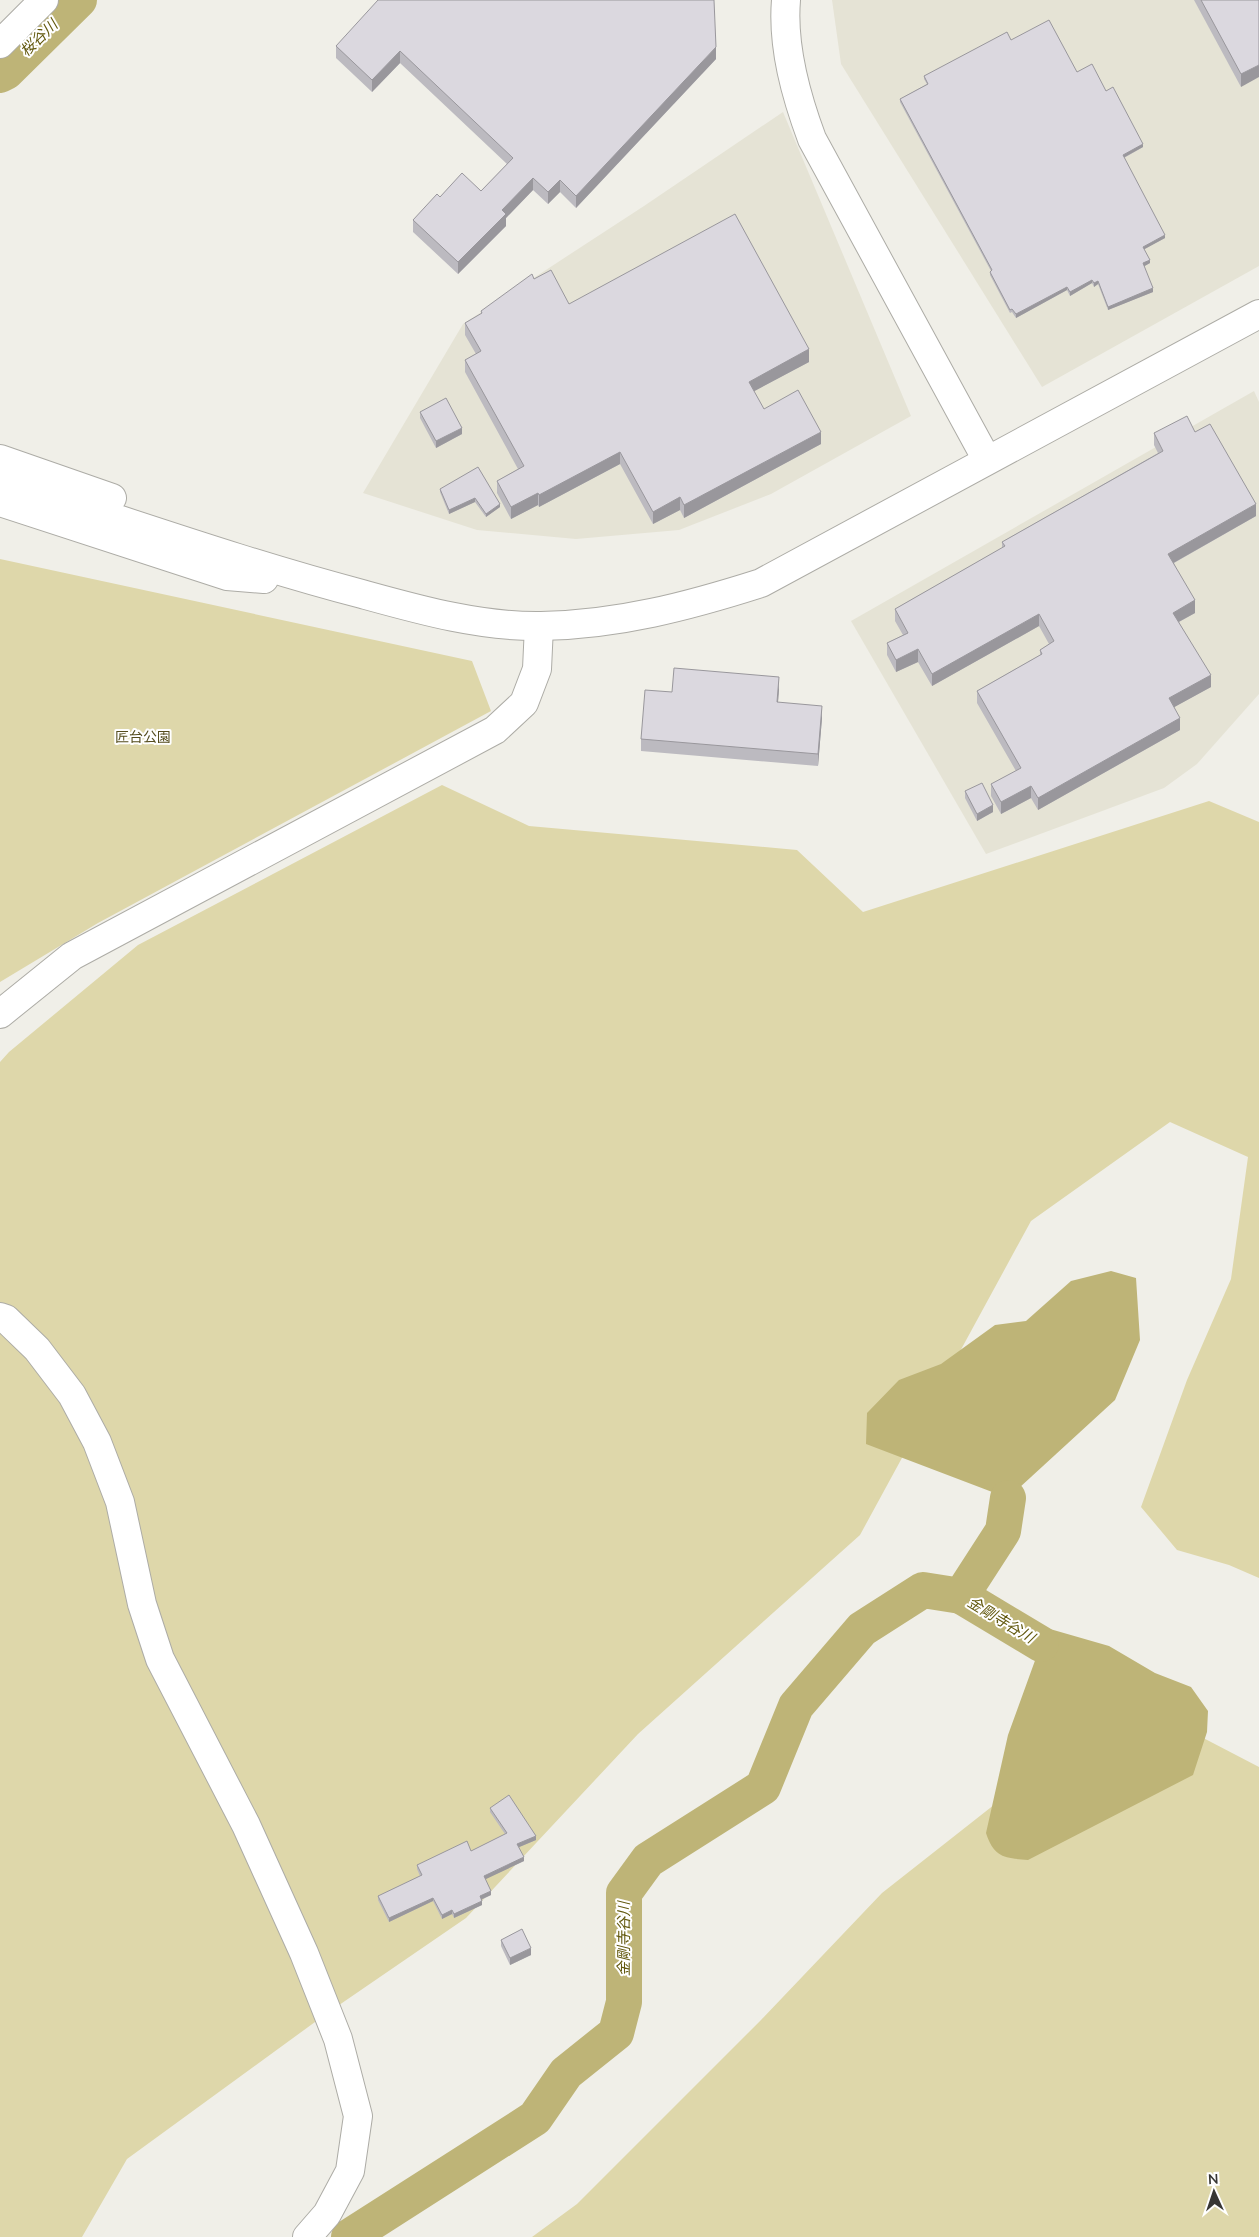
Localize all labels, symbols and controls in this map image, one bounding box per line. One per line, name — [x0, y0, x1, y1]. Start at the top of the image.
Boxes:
water label: 桜谷川 — [16, 14, 64, 61]
park label: 匠台公園 — [115, 728, 171, 747]
water label: 金剛寺谷川 — [964, 1592, 1040, 1649]
water label: 金剛寺谷川 — [614, 1900, 634, 1977]
north arrow — [1189, 2167, 1239, 2217]
text: N — [1208, 2170, 1219, 2189]

